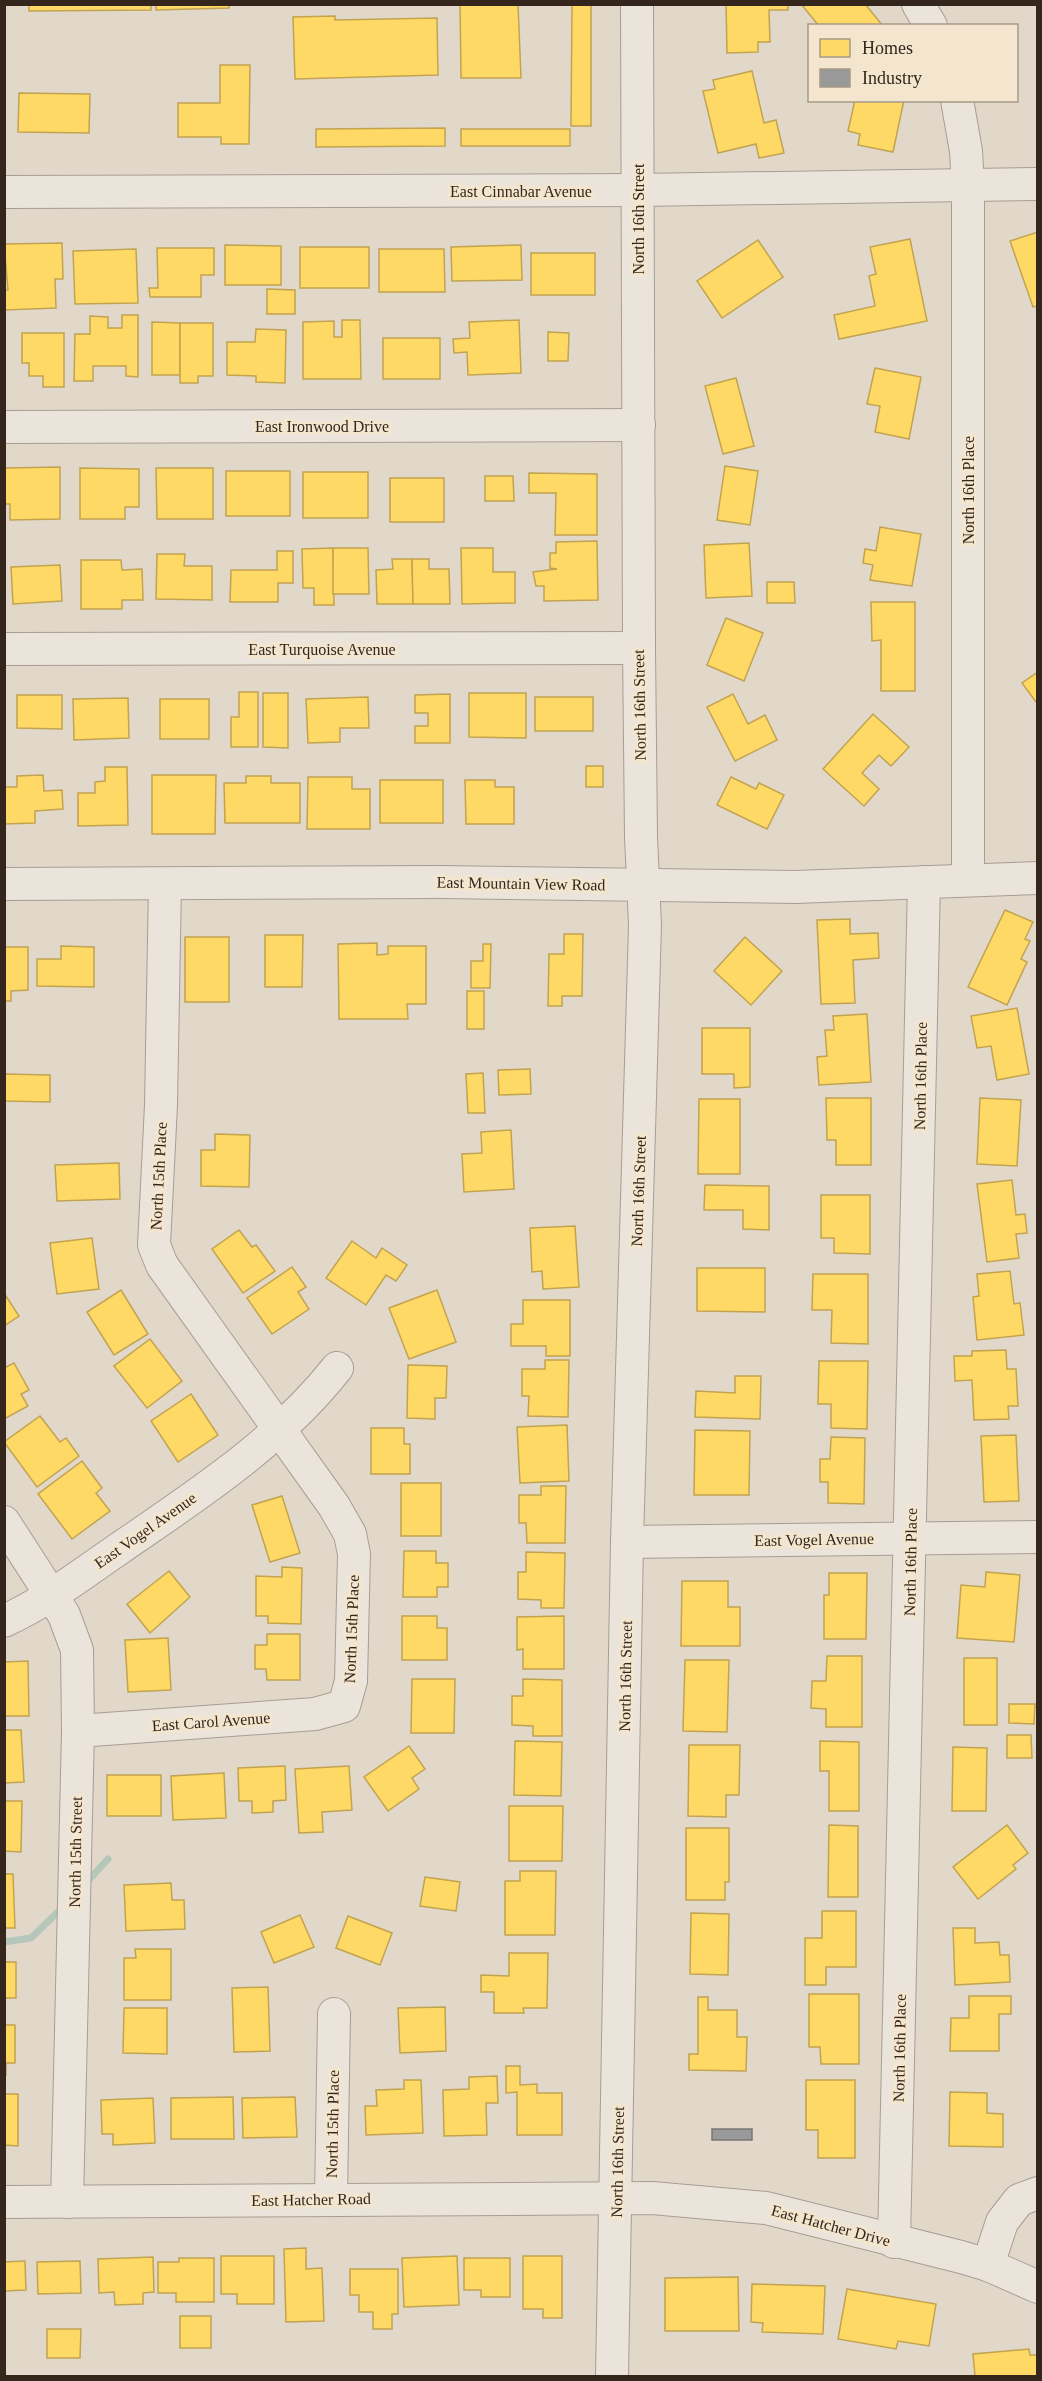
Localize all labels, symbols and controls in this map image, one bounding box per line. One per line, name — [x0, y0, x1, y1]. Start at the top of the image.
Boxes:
legend — [808, 24, 1018, 102]
text: Homes — [862, 38, 913, 58]
text: Industry — [862, 68, 922, 88]
street label: North 16th Street — [630, 163, 647, 275]
street label: East Cinnabar Avenue — [450, 183, 592, 200]
street label: East Ironwood Drive — [255, 418, 389, 435]
street label: North 16th Place — [960, 436, 977, 544]
street label: East Turquoise Avenue — [248, 641, 396, 659]
street label: North 16th Street — [630, 649, 649, 761]
street label: East Mountain View Road — [436, 874, 606, 893]
street label: North 16th Place — [911, 1022, 930, 1130]
street label: North 15th Place — [147, 1121, 170, 1231]
street label: North 16th Street — [628, 1135, 649, 1247]
street label: East Vogel Avenue — [91, 1489, 200, 1573]
street label: North 16th Place — [901, 1508, 920, 1616]
street label: East Vogel Avenue — [754, 1530, 874, 1550]
street label: North 15th Place — [341, 1575, 362, 1683]
street label: North 16th Street — [616, 1620, 635, 1732]
street label: East Carol Avenue — [151, 1709, 271, 1734]
street label: North 15th Street — [66, 1796, 85, 1908]
street label: North 16th Place — [890, 1994, 909, 2102]
street label: North 15th Place — [323, 2070, 342, 2178]
street label: North 16th Street — [608, 2106, 627, 2218]
street label: East Hatcher Road — [251, 2190, 371, 2209]
street label: East Hatcher Drive — [769, 2201, 892, 2250]

